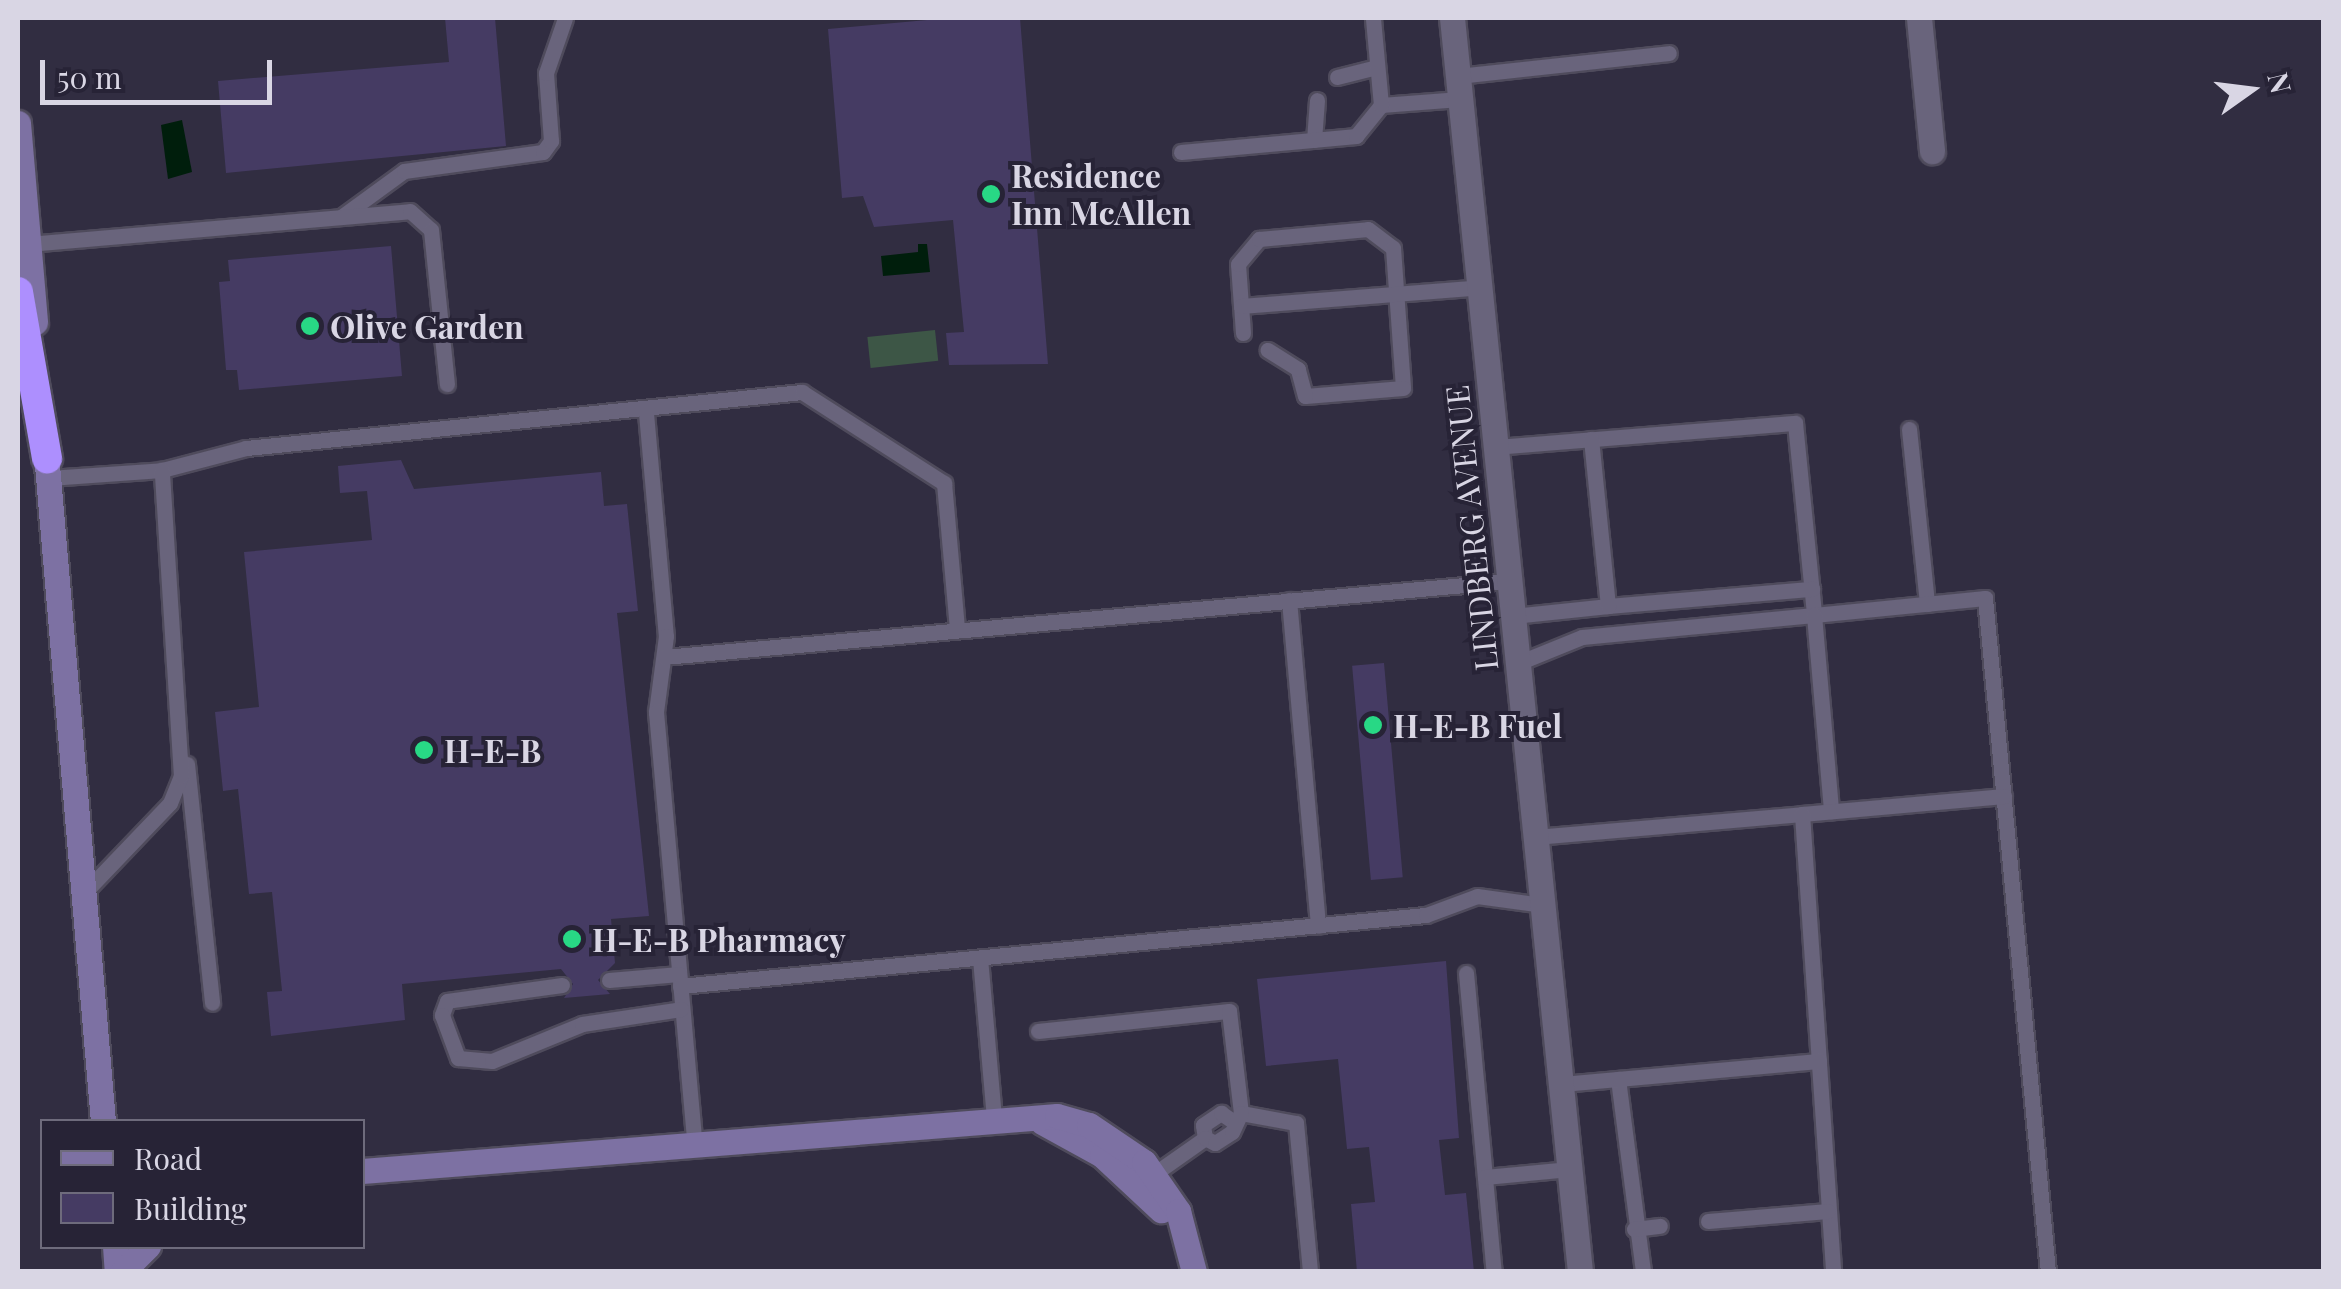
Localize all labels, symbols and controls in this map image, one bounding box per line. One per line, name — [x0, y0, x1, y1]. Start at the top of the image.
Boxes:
scale bar — [45, 40, 278, 102]
north arrow — [2201, 40, 2301, 140]
text: 50 m — [57, 57, 122, 97]
text: N — [2260, 68, 2301, 97]
place label: Residence Inn McAllen — [1011, 157, 1191, 232]
marker: Residence Inn McAllen — [980, 183, 1002, 205]
place label: Olive Garden — [330, 307, 524, 345]
marker: Olive Garden — [299, 315, 321, 337]
street label: LINDBERG AVENUE — [1437, 383, 1505, 673]
place label: H-E-B Fuel — [1393, 706, 1562, 744]
marker: H-E-B Fuel — [1362, 714, 1384, 736]
place label: H-E-B — [444, 731, 541, 769]
marker: H-E-B — [413, 739, 435, 761]
place label: H-E-B Pharmacy — [592, 920, 846, 958]
marker: H-E-B Pharmacy — [561, 928, 583, 950]
legend — [40, 1119, 365, 1249]
text: Road — [134, 1138, 202, 1178]
text: Building — [134, 1188, 247, 1228]

